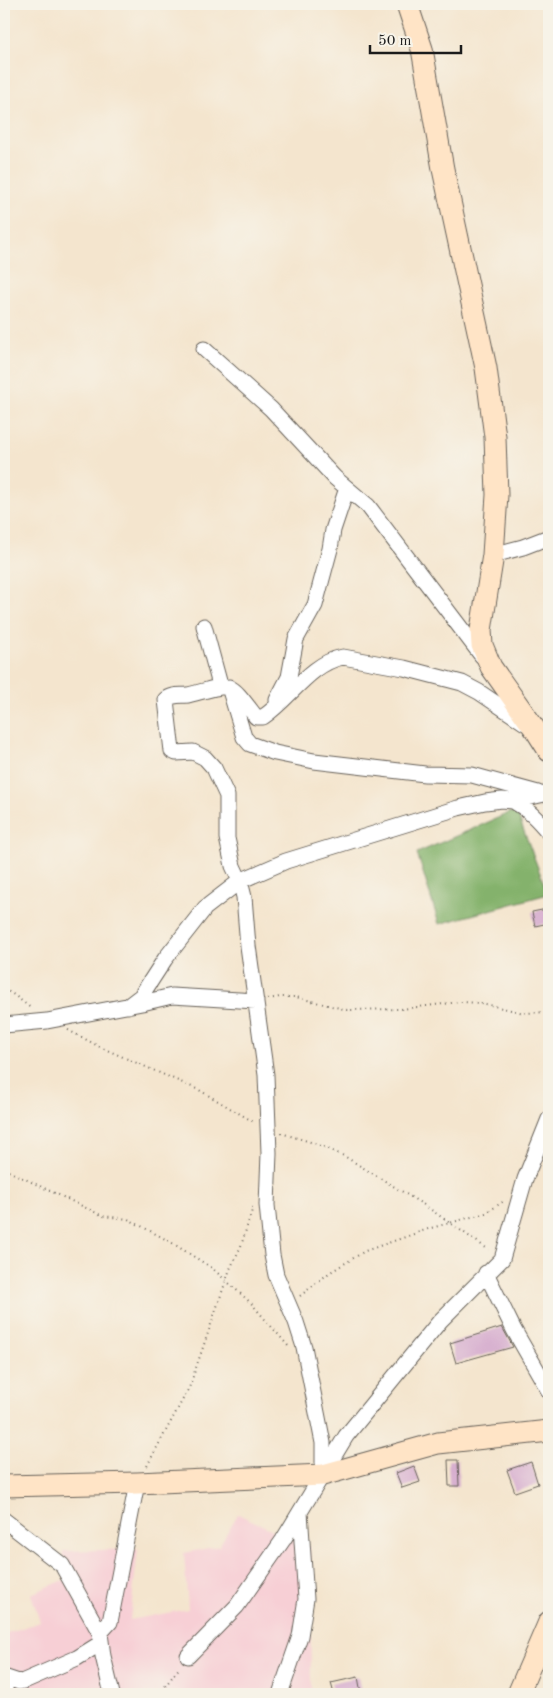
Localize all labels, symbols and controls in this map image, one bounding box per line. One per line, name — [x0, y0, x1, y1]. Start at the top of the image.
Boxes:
scale bar — [370, 22, 462, 54]
text: 50 m — [378, 34, 412, 49]

